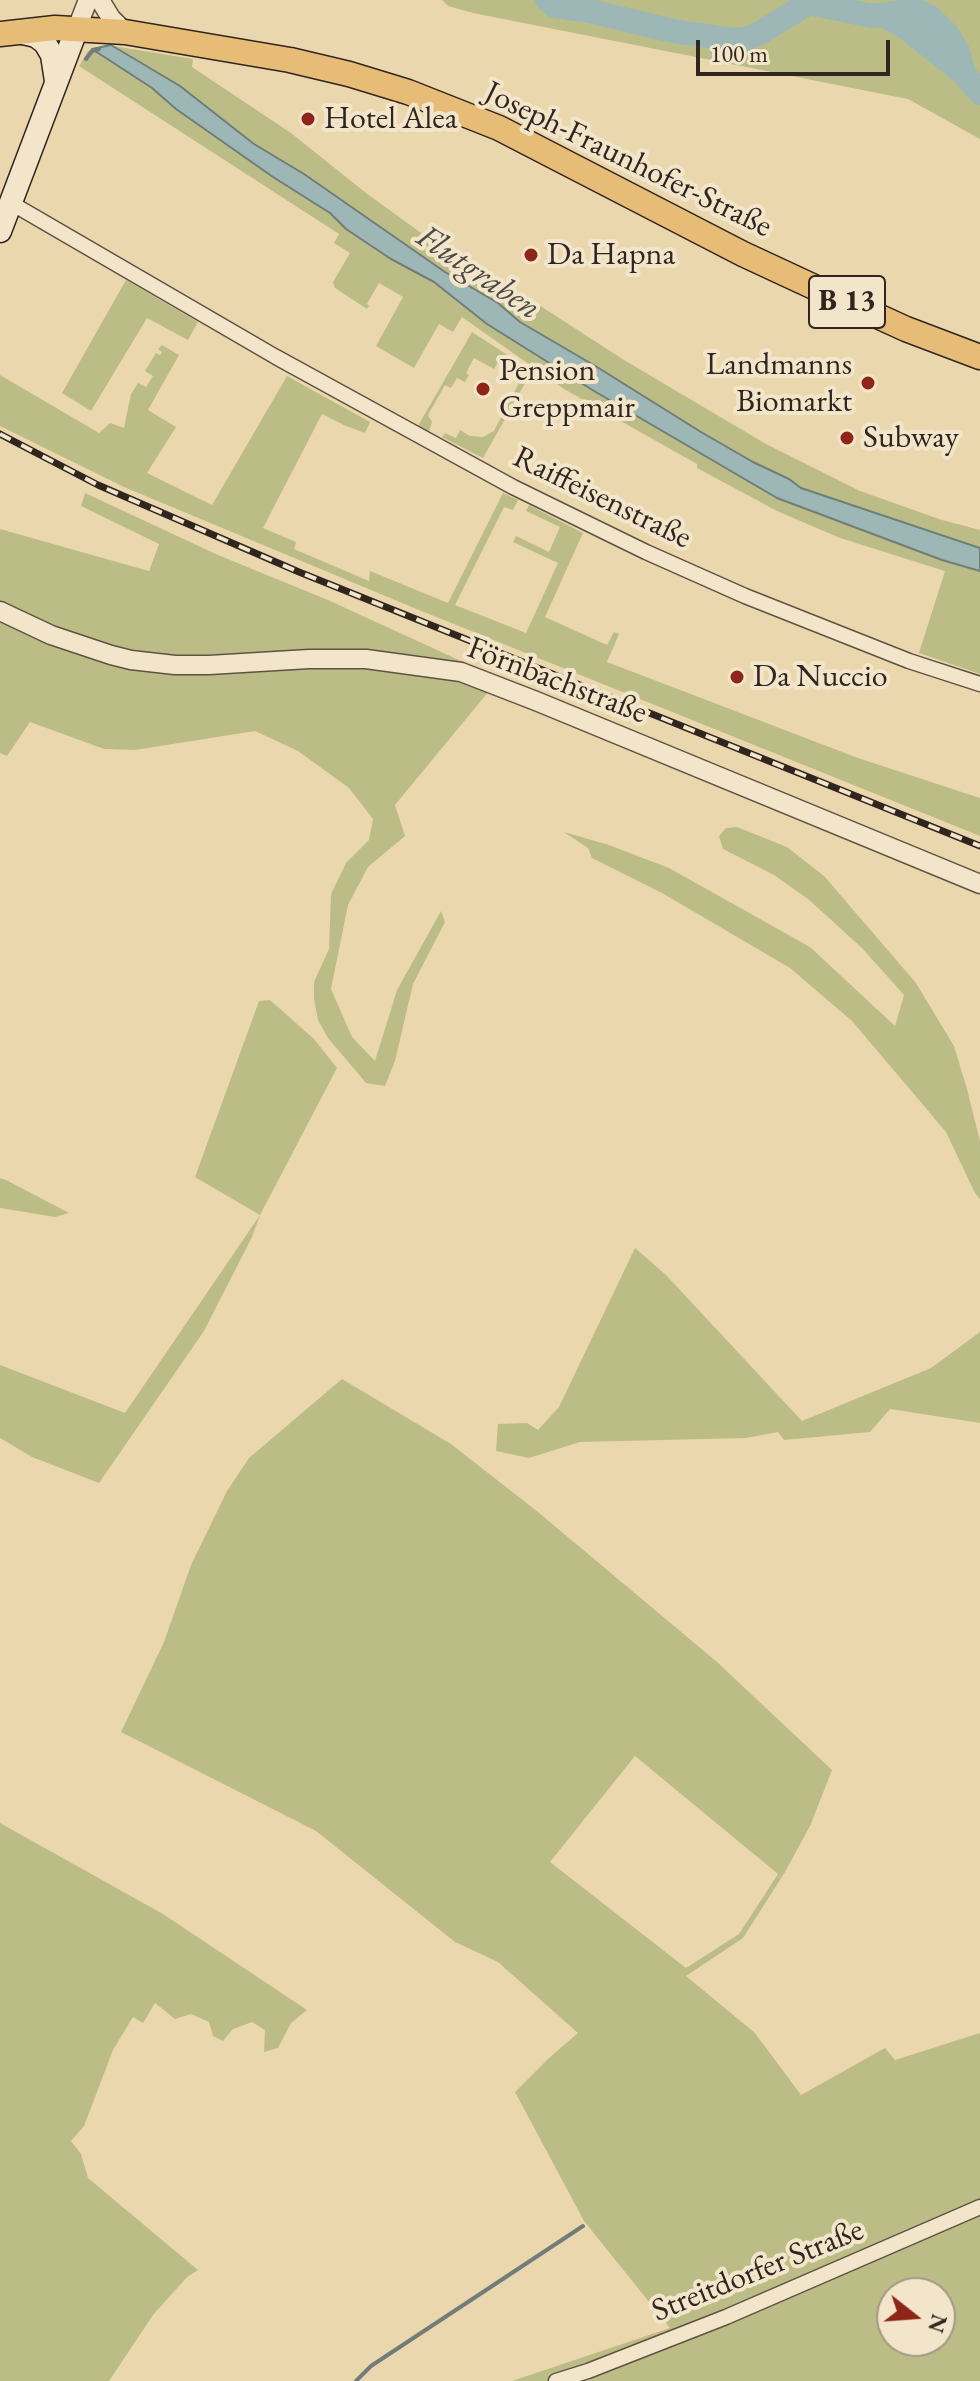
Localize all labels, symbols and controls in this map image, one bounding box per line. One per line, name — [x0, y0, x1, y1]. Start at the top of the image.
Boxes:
scale bar — [700, 24, 894, 74]
text: 100 m — [710, 38, 768, 69]
street label: Joseph-Fraunhofer-Straße — [478, 74, 778, 246]
place label: Hotel Alea — [324, 100, 457, 138]
marker: Hotel Alea — [299, 110, 317, 128]
water label: Flutgraben — [408, 217, 548, 329]
place label: Da Hapna — [547, 236, 675, 274]
marker: Da Hapna — [522, 246, 540, 264]
road number: B 13 — [809, 276, 885, 328]
place label: Landmanns Biomarkt — [706, 346, 852, 421]
place label: Pension Greppmair — [499, 352, 635, 427]
marker: Landmanns Biomarkt — [859, 374, 877, 392]
marker: Pension Greppmair — [474, 380, 492, 398]
place label: Subway — [863, 419, 959, 457]
marker: Subway — [838, 429, 856, 447]
street label: Raiffeisenstraße — [507, 438, 697, 558]
street label: Förnbachstraße — [462, 629, 652, 733]
place label: Da Nuccio — [753, 658, 888, 696]
marker: Da Nuccio — [728, 668, 746, 686]
street label: Streitdorfer Straße — [647, 2211, 869, 2331]
north arrow — [876, 2277, 956, 2357]
text: N — [921, 2311, 954, 2336]

